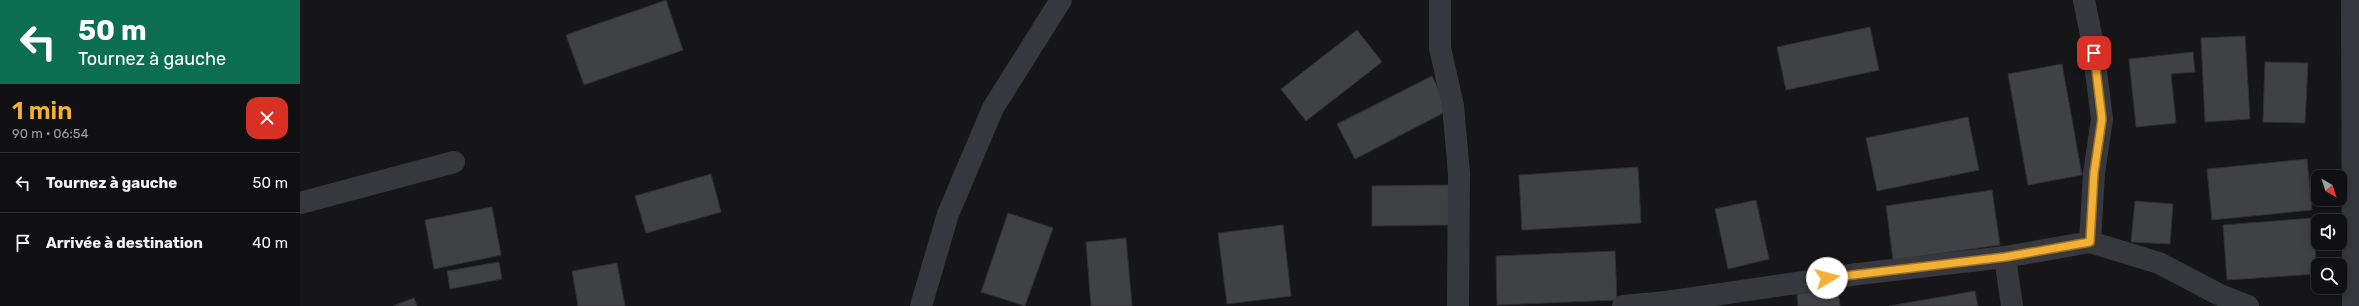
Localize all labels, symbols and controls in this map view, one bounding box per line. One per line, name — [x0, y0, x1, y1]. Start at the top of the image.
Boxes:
text: 50 m — [78, 14, 147, 47]
icon: left — [12, 16, 64, 68]
pin — [2077, 36, 2111, 70]
icon: arrive — [2083, 42, 2105, 64]
text: Tournez à gauche — [78, 48, 226, 70]
text: 1 min — [12, 97, 72, 125]
button: close — [246, 97, 288, 139]
text: 90 m · 06:54 — [12, 126, 89, 141]
north arrow — [2311, 170, 2347, 206]
map controls — [2311, 170, 2347, 294]
icon: left — [12, 172, 34, 194]
text: Tournez à gauche — [46, 174, 177, 192]
text: 50 m — [253, 174, 288, 192]
button: sound — [2311, 214, 2347, 250]
icon: arrive — [12, 232, 34, 254]
text: Arrivée à destination — [46, 234, 203, 252]
text: 40 m — [252, 234, 288, 252]
position arrow — [1806, 257, 1848, 299]
button: search — [2311, 258, 2347, 294]

